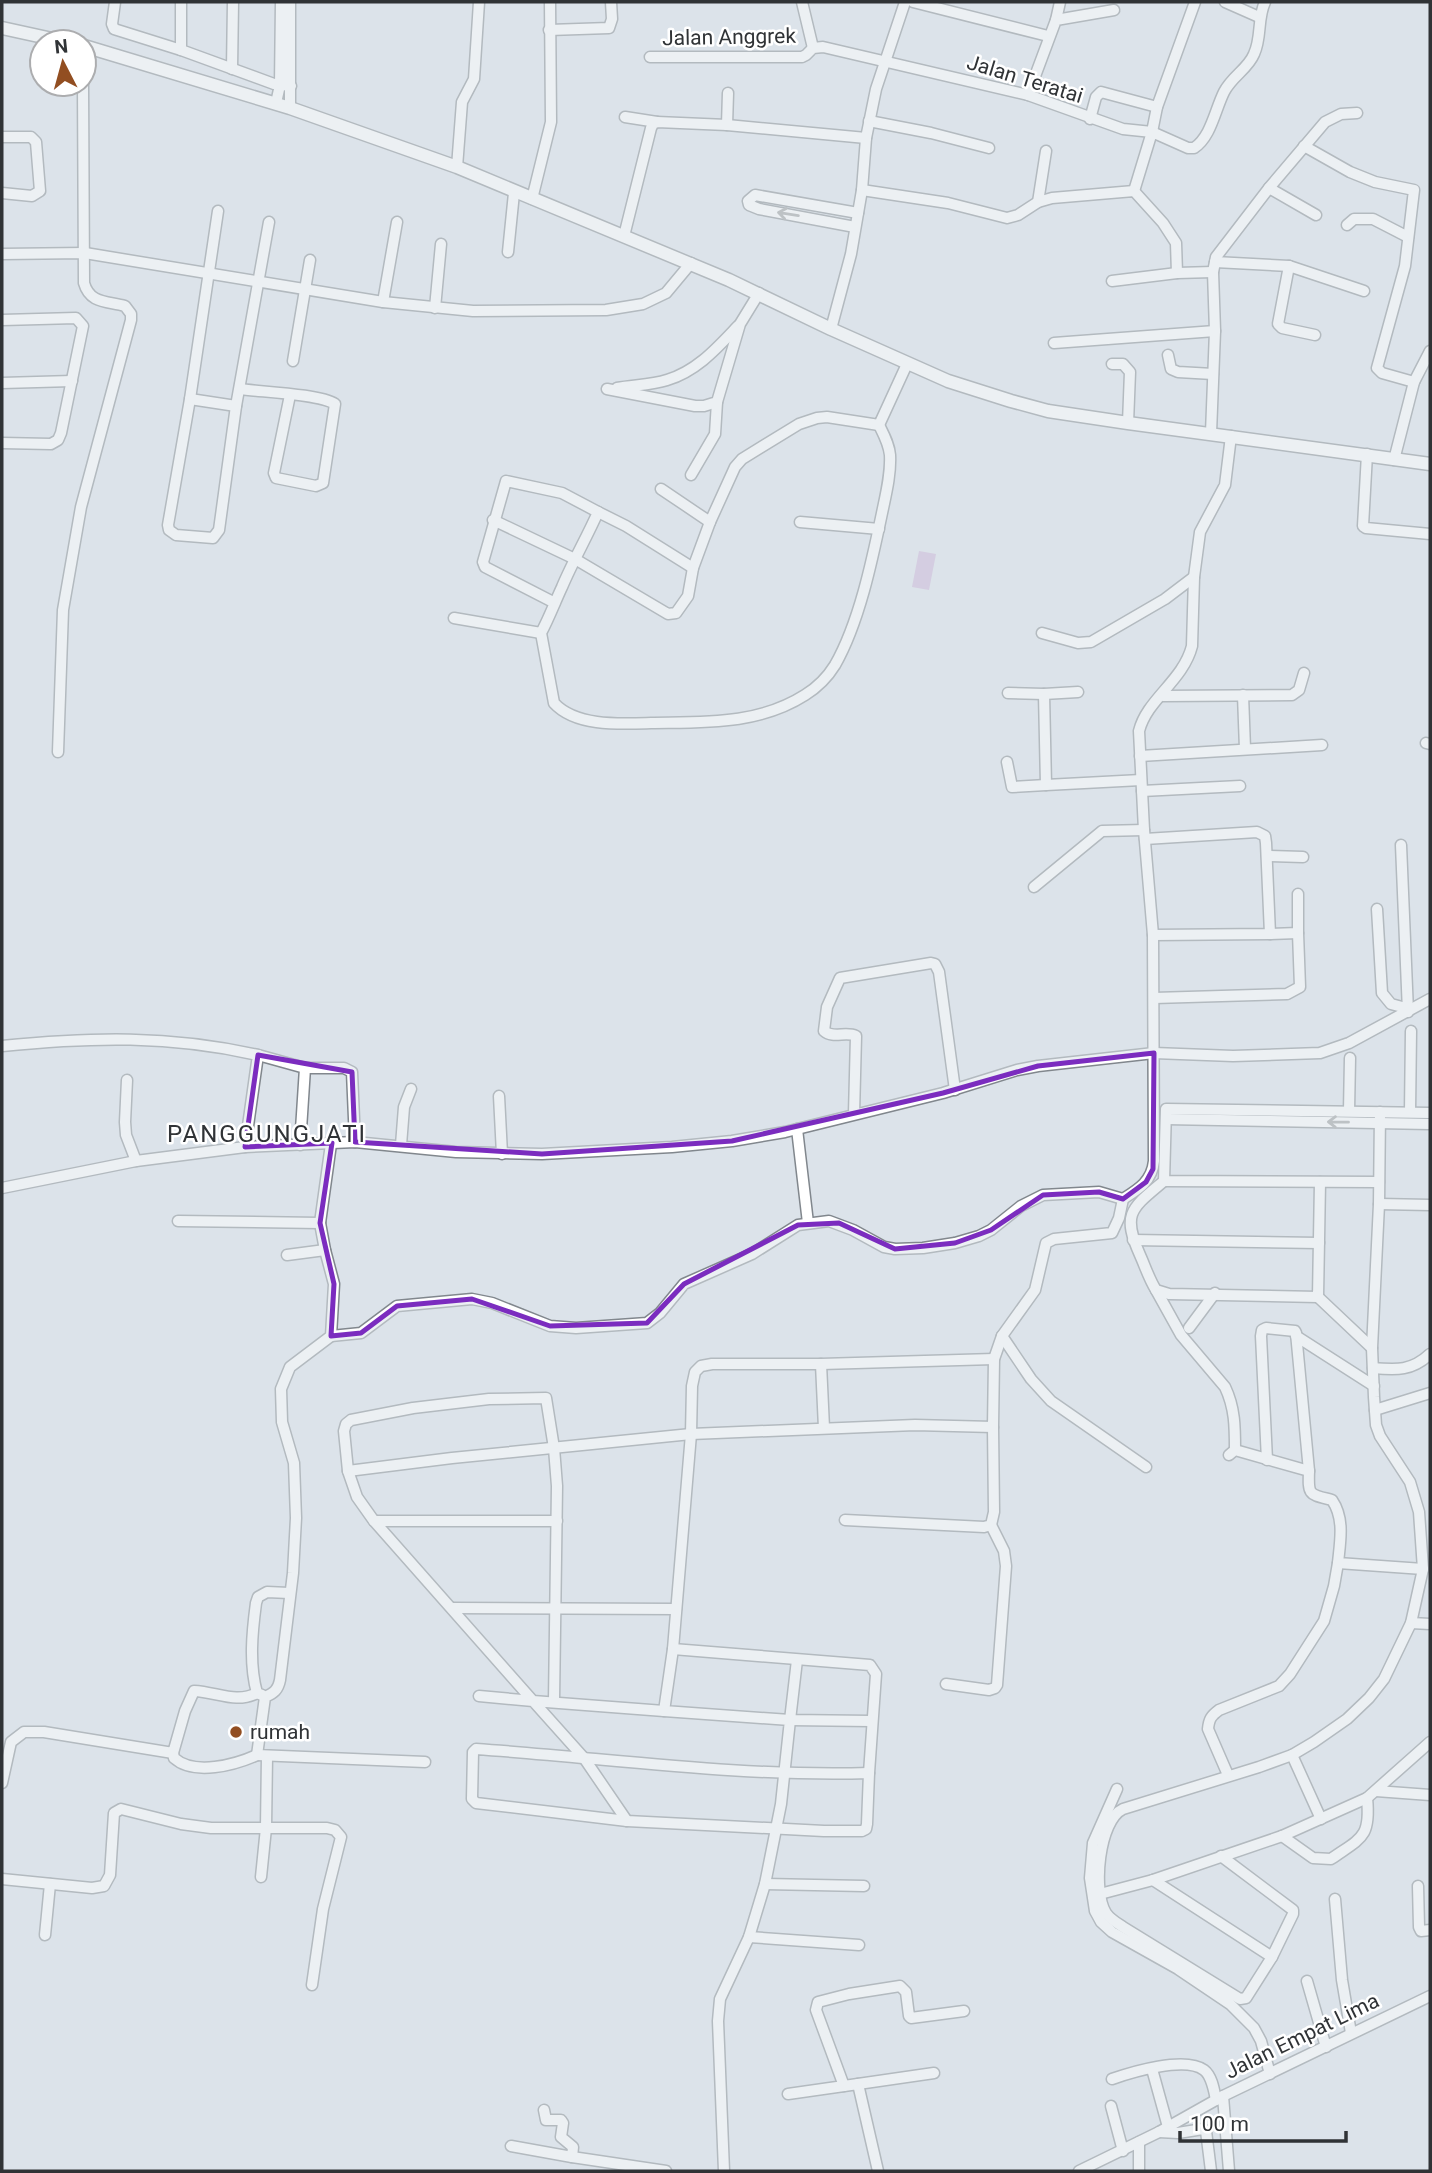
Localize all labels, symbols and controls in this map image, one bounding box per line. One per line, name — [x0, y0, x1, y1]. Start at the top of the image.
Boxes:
street label: Jalan Anggrek — [662, 24, 797, 50]
north arrow — [28, 28, 98, 98]
text: N — [53, 34, 69, 59]
street label: Jalan Teratai — [964, 50, 1086, 108]
one-way arrow — [777, 207, 800, 220]
one-way arrow — [1326, 1115, 1349, 1128]
district label: PANGGUNGJATI — [167, 1120, 367, 1148]
place label: rumah — [250, 1720, 310, 1744]
marker: rumah — [228, 1724, 244, 1740]
street label: Jalan Empat Lima — [1221, 1988, 1383, 2084]
scale bar — [1180, 2100, 1346, 2144]
text: 100 m — [1190, 2112, 1249, 2136]

